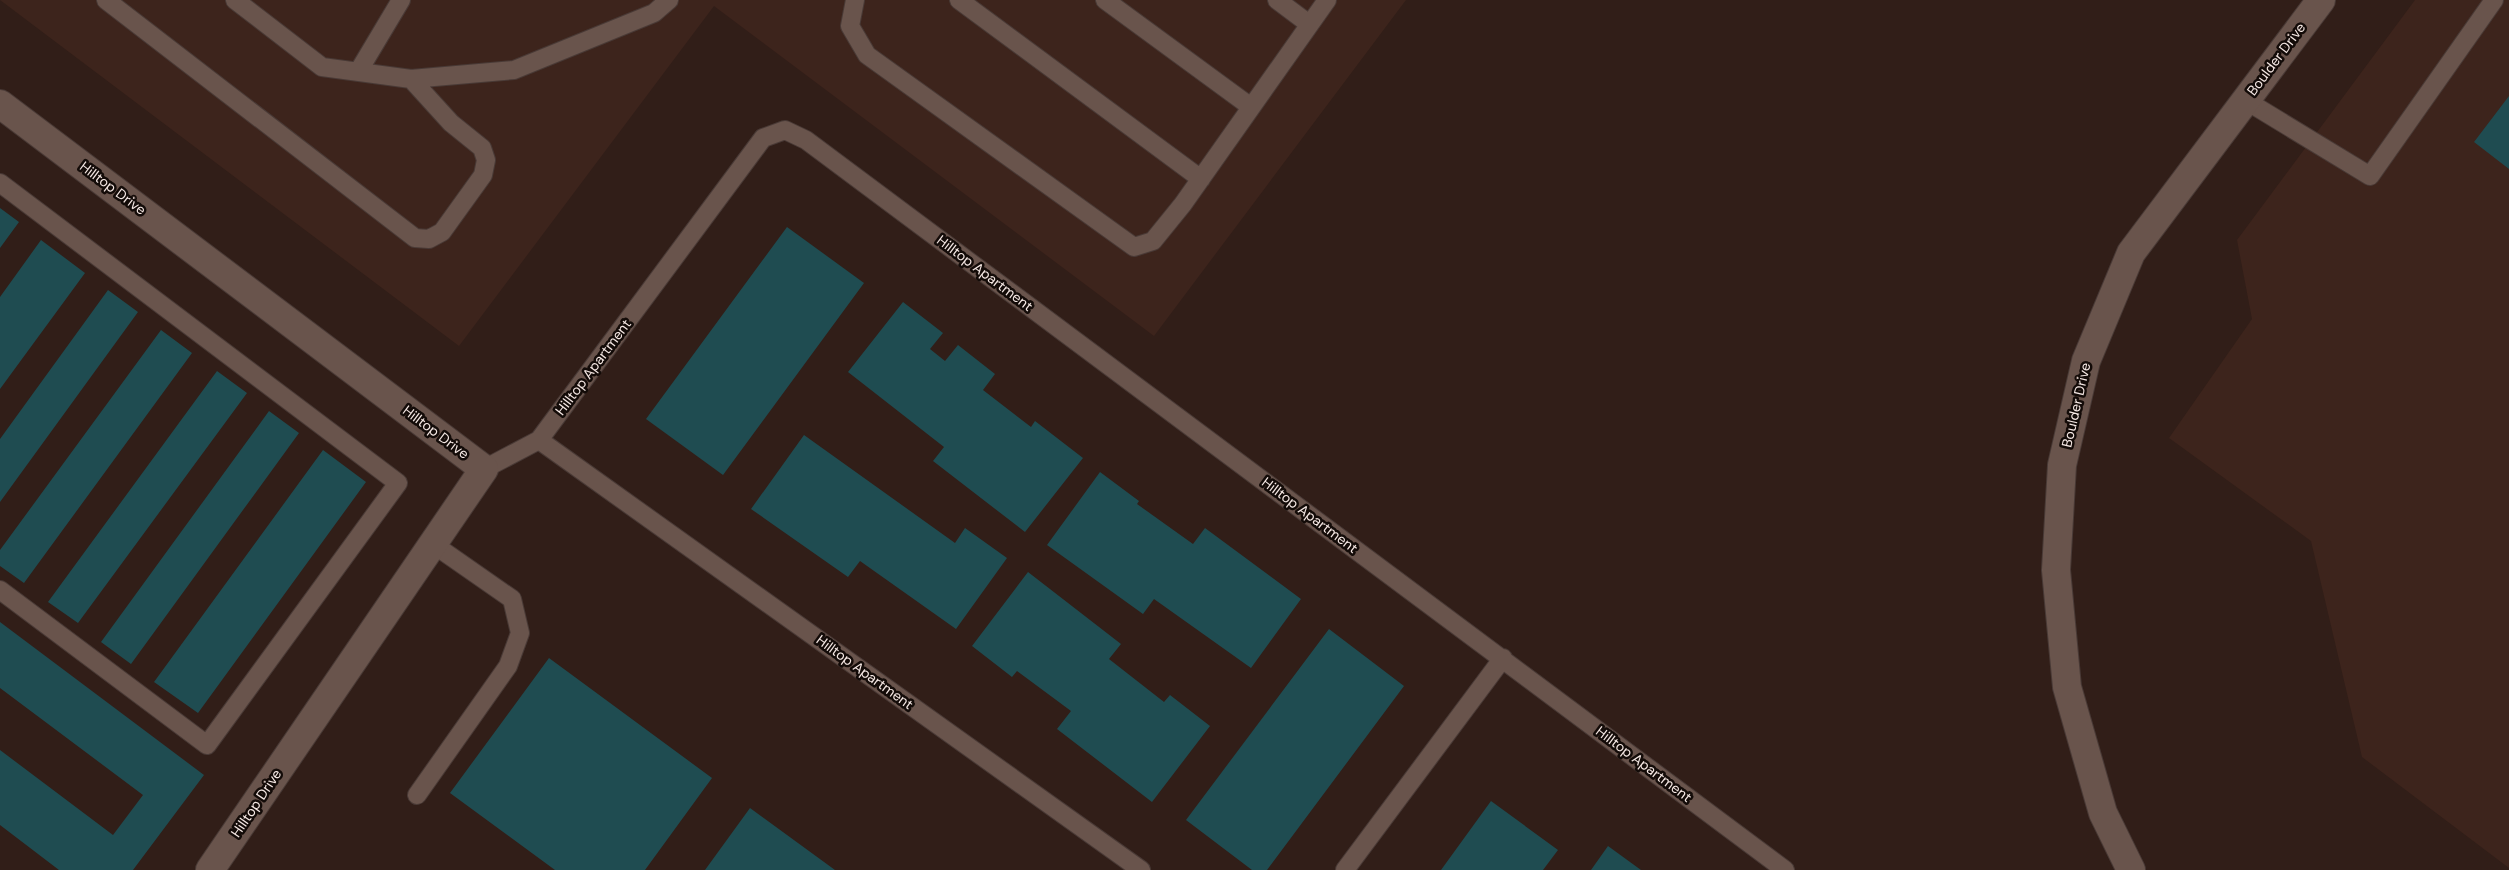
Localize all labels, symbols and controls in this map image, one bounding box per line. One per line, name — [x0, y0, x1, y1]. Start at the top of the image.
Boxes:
street label: Boulder Drive — [2243, 19, 2309, 99]
street label: Hilltop Drive — [76, 157, 150, 219]
street label: Hilltop Apartment — [933, 231, 1037, 315]
street label: Hilltop Apartment — [551, 315, 635, 419]
street label: Boulder Drive — [2057, 361, 2095, 449]
street label: Hilltop Drive — [399, 401, 473, 463]
street label: Hilltop Apartment — [1258, 473, 1362, 557]
street label: Hilltop Apartment — [813, 631, 917, 713]
street label: Hilltop Apartment — [1592, 722, 1696, 806]
street label: Hilltop Drive — [227, 765, 285, 841]

